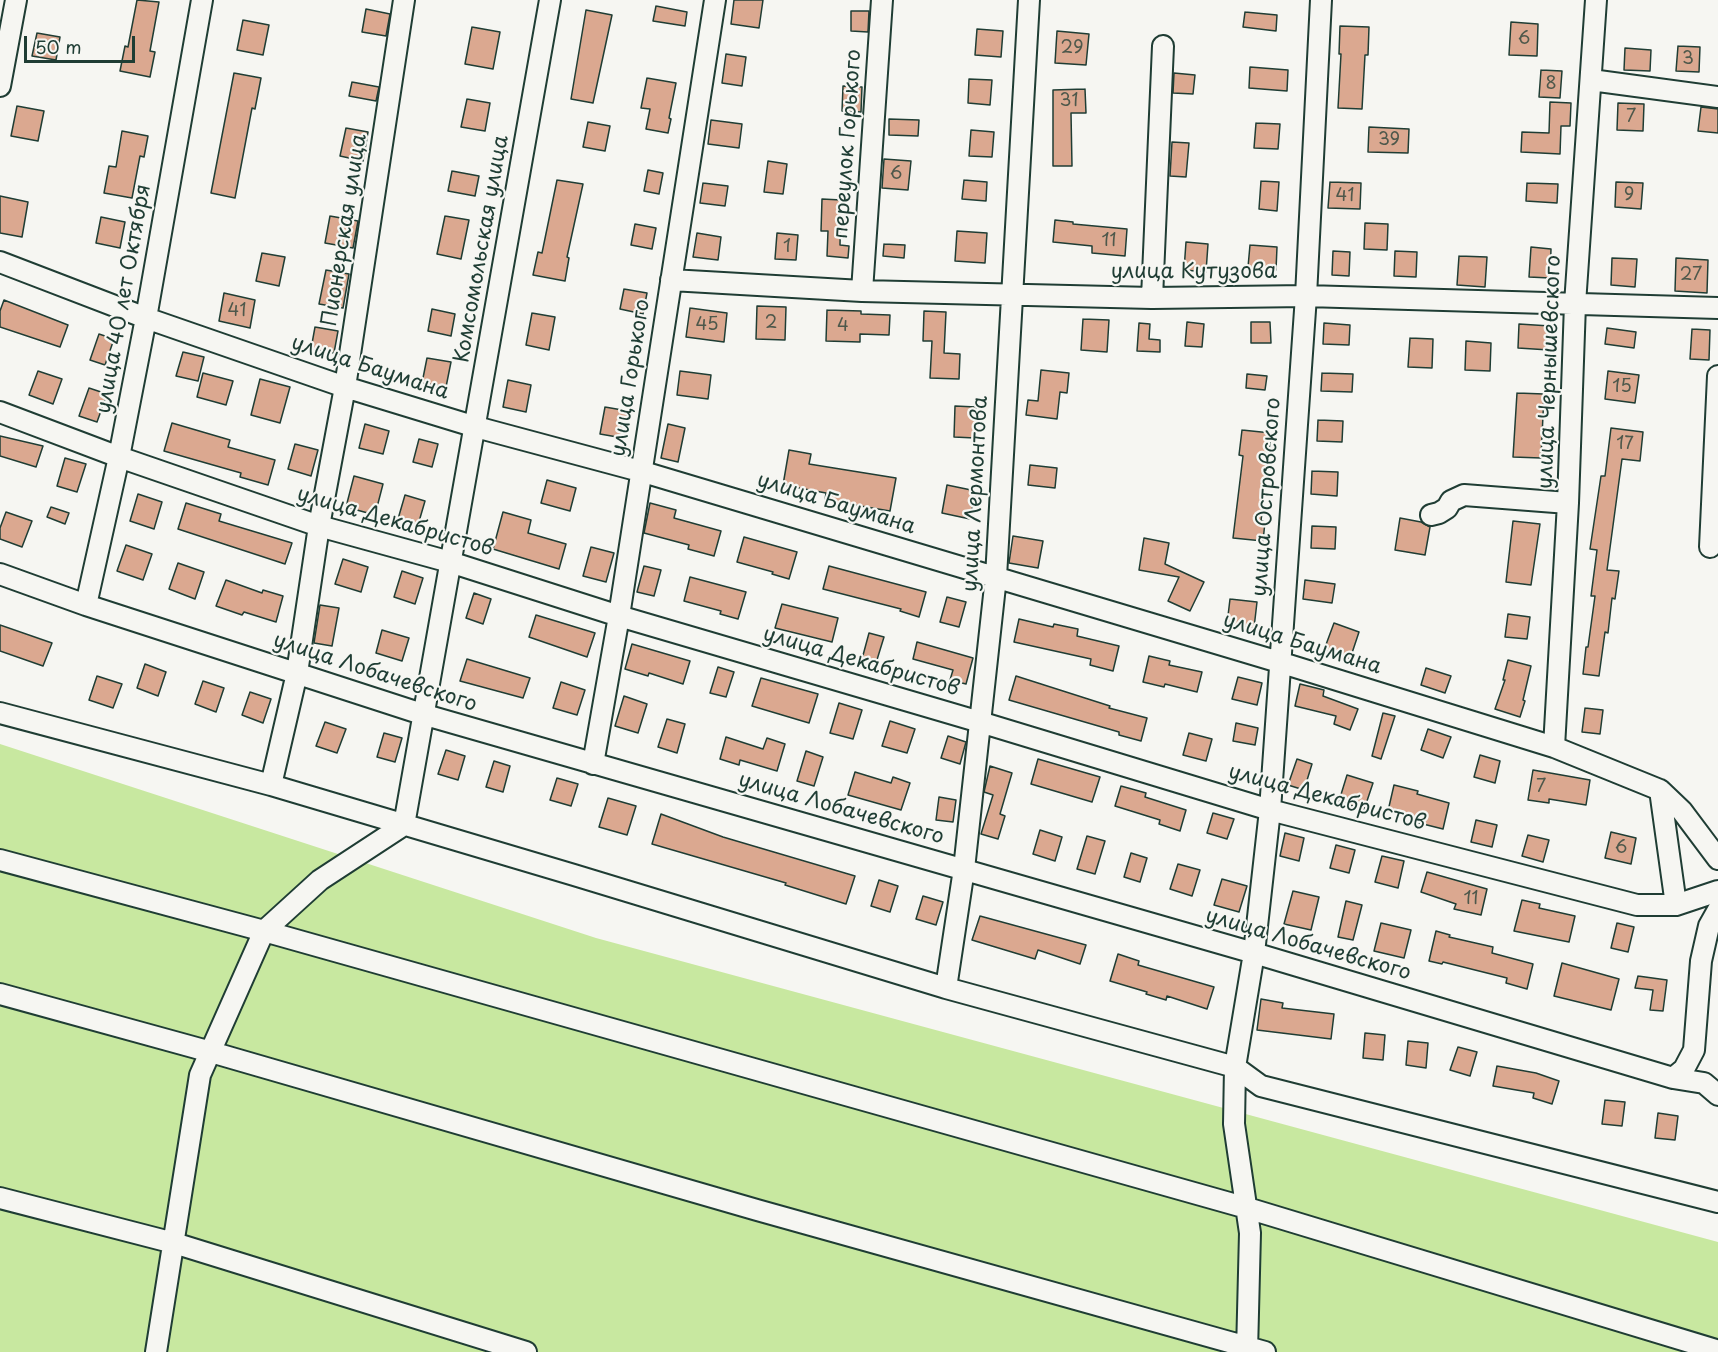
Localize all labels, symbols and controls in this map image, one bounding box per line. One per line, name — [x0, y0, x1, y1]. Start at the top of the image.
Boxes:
scale bar — [27, 24, 138, 62]
house number: 6 — [1518, 28, 1530, 50]
text: 50 m — [35, 33, 82, 60]
house number: 29 — [1061, 37, 1083, 59]
street label: переулок Горького — [829, 48, 867, 240]
house number: 3 — [1682, 48, 1694, 70]
house number: 8 — [1545, 73, 1557, 95]
house number: 31 — [1060, 90, 1078, 112]
house number: 7 — [1626, 106, 1636, 128]
house number: 39 — [1378, 129, 1400, 151]
street label: Пионерская улица — [317, 132, 373, 328]
street label: Комсомольская улица — [450, 133, 514, 365]
house number: 6 — [890, 163, 902, 185]
street label: улица 40 лет Октября — [91, 182, 157, 416]
house number: 9 — [1624, 184, 1634, 206]
house number: 41 — [1336, 185, 1354, 207]
house number: 11 — [1101, 230, 1117, 252]
house number: 1 — [783, 236, 791, 258]
street label: улица Чернышевского — [1533, 255, 1567, 489]
street label: улица Кутузова — [1111, 259, 1277, 285]
house number: 27 — [1680, 264, 1702, 286]
street label: улица Горького — [606, 297, 656, 459]
house number: 41 — [228, 300, 246, 322]
house number: 2 — [765, 312, 777, 334]
house number: 45 — [696, 314, 718, 336]
house number: 4 — [837, 315, 849, 337]
street label: улица Баумана — [288, 331, 452, 405]
house number: 15 — [1612, 376, 1632, 398]
street label: улица Лермонтова — [958, 395, 994, 593]
street label: улица Островского — [1247, 397, 1287, 597]
house number: 17 — [1616, 433, 1634, 455]
street label: улица Баумана — [754, 468, 918, 540]
street label: улица Декабристов — [294, 482, 496, 562]
street label: улица Баумана — [1220, 608, 1384, 680]
street label: улица Декабристов — [760, 622, 962, 702]
street label: улица Лобачевского — [270, 628, 480, 718]
street label: улица Декабристов — [1226, 760, 1428, 836]
street label: улица Лобачевского — [735, 768, 947, 850]
house number: 7 — [1536, 776, 1546, 798]
house number: 6 — [1615, 837, 1627, 859]
house number: 11 — [1463, 888, 1479, 910]
street label: улица Лобачевского — [1202, 904, 1414, 986]

